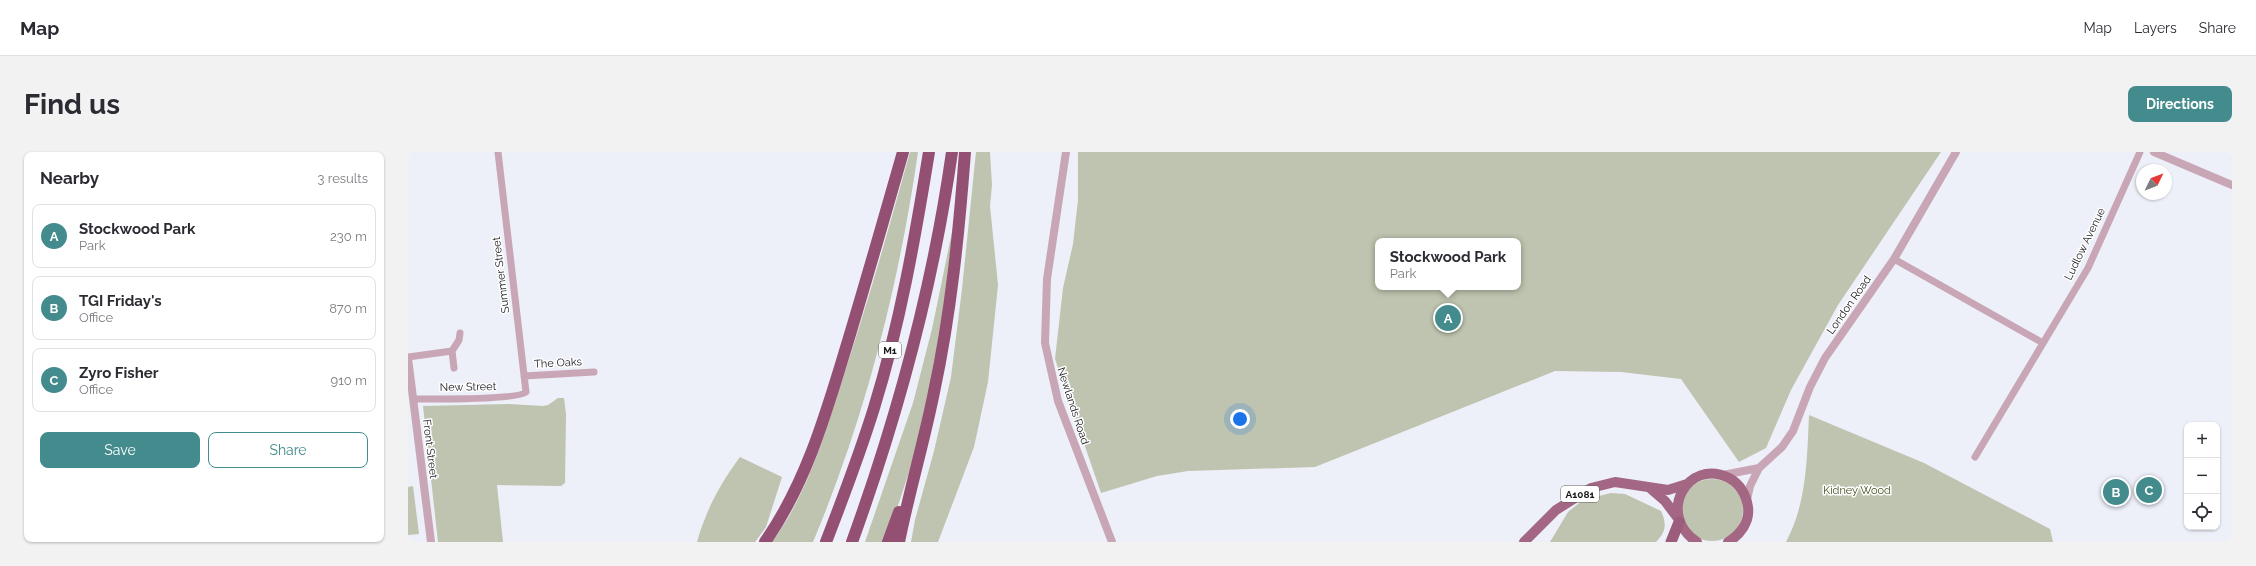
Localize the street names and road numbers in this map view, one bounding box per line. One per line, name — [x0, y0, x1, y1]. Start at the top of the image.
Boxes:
street label: Ludlow Avenue — [2062, 205, 2108, 282]
street label: Summer Street — [490, 236, 512, 314]
street label: London Road — [1824, 273, 1874, 337]
road number: M1 — [879, 342, 901, 358]
street label: The Oaks — [534, 355, 582, 371]
street label: Newlands Road — [1054, 366, 1092, 446]
street label: New Street — [440, 380, 497, 394]
street label: Front Street — [420, 419, 440, 480]
road number: A1081 — [1561, 486, 1599, 502]

